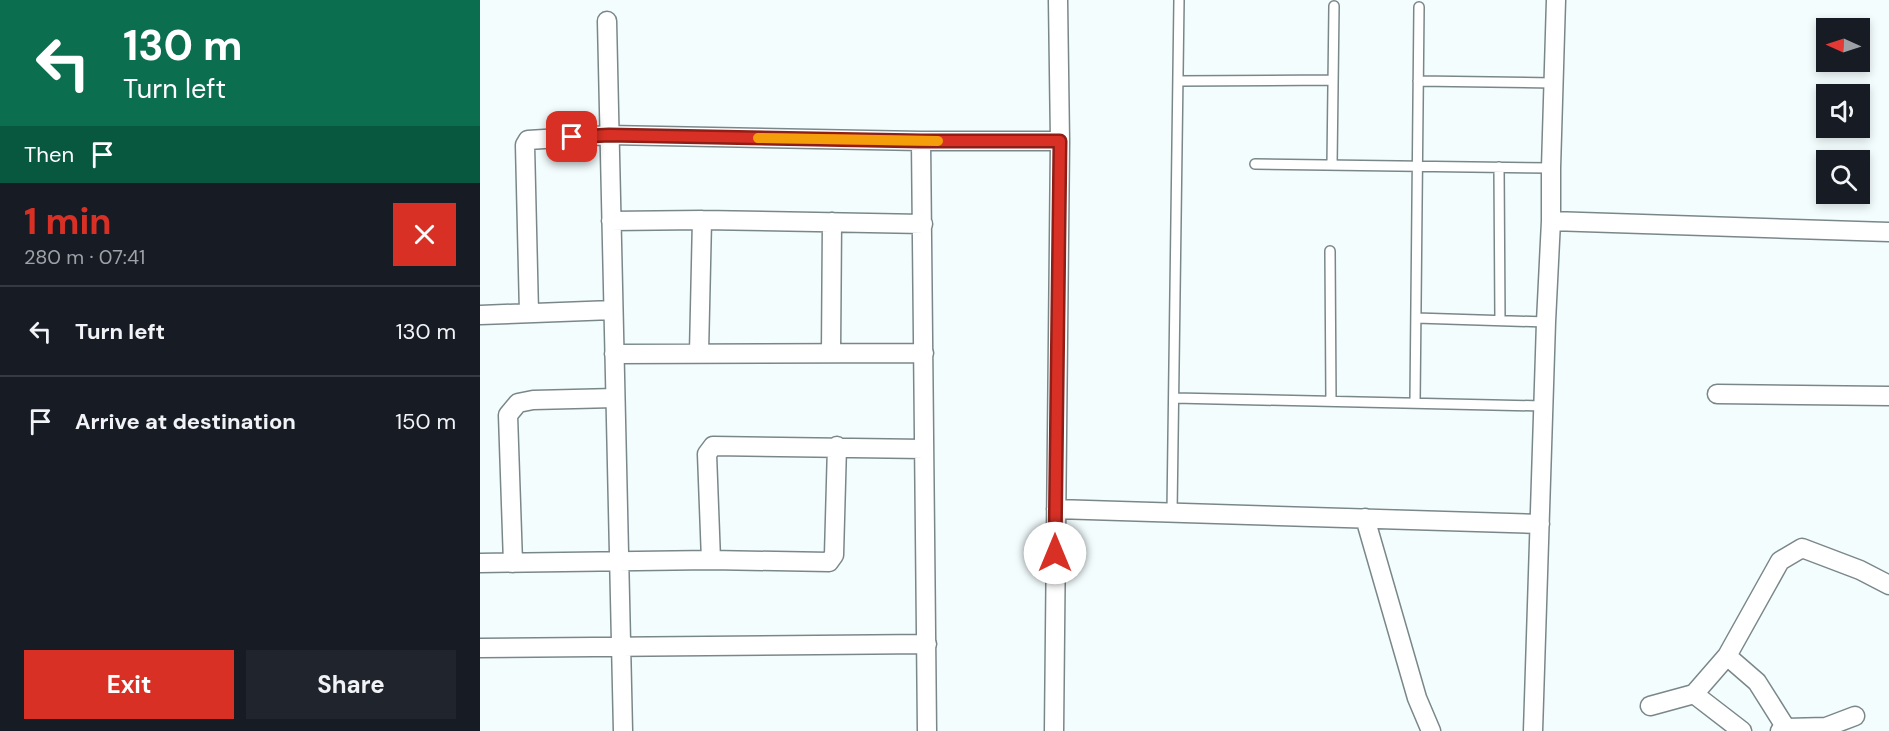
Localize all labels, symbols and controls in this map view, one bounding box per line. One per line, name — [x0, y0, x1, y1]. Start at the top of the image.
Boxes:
text: 130 m — [123, 18, 243, 73]
north arrow — [1816, 18, 1870, 72]
map controls — [1816, 18, 1870, 204]
icon: left — [24, 24, 102, 102]
text: Turn left — [123, 71, 226, 106]
button: sound — [1816, 84, 1870, 138]
pin — [546, 111, 597, 162]
icon: arrive — [555, 120, 588, 153]
icon: arrive — [86, 138, 119, 171]
text: Then — [24, 140, 74, 169]
button: search — [1816, 150, 1870, 204]
text: 1 min — [24, 198, 112, 245]
button: close — [393, 203, 456, 266]
text: 280 m · 07:41 — [24, 244, 145, 270]
icon: left — [24, 315, 57, 348]
text: Turn left — [75, 317, 165, 346]
text: 130 m — [396, 317, 456, 346]
icon: arrive — [24, 405, 57, 438]
text: Arrive at destination — [75, 407, 296, 436]
text: 150 m — [395, 407, 456, 436]
position arrow — [1023, 521, 1087, 585]
button: Exit — [24, 650, 234, 719]
button: Share — [246, 650, 456, 719]

